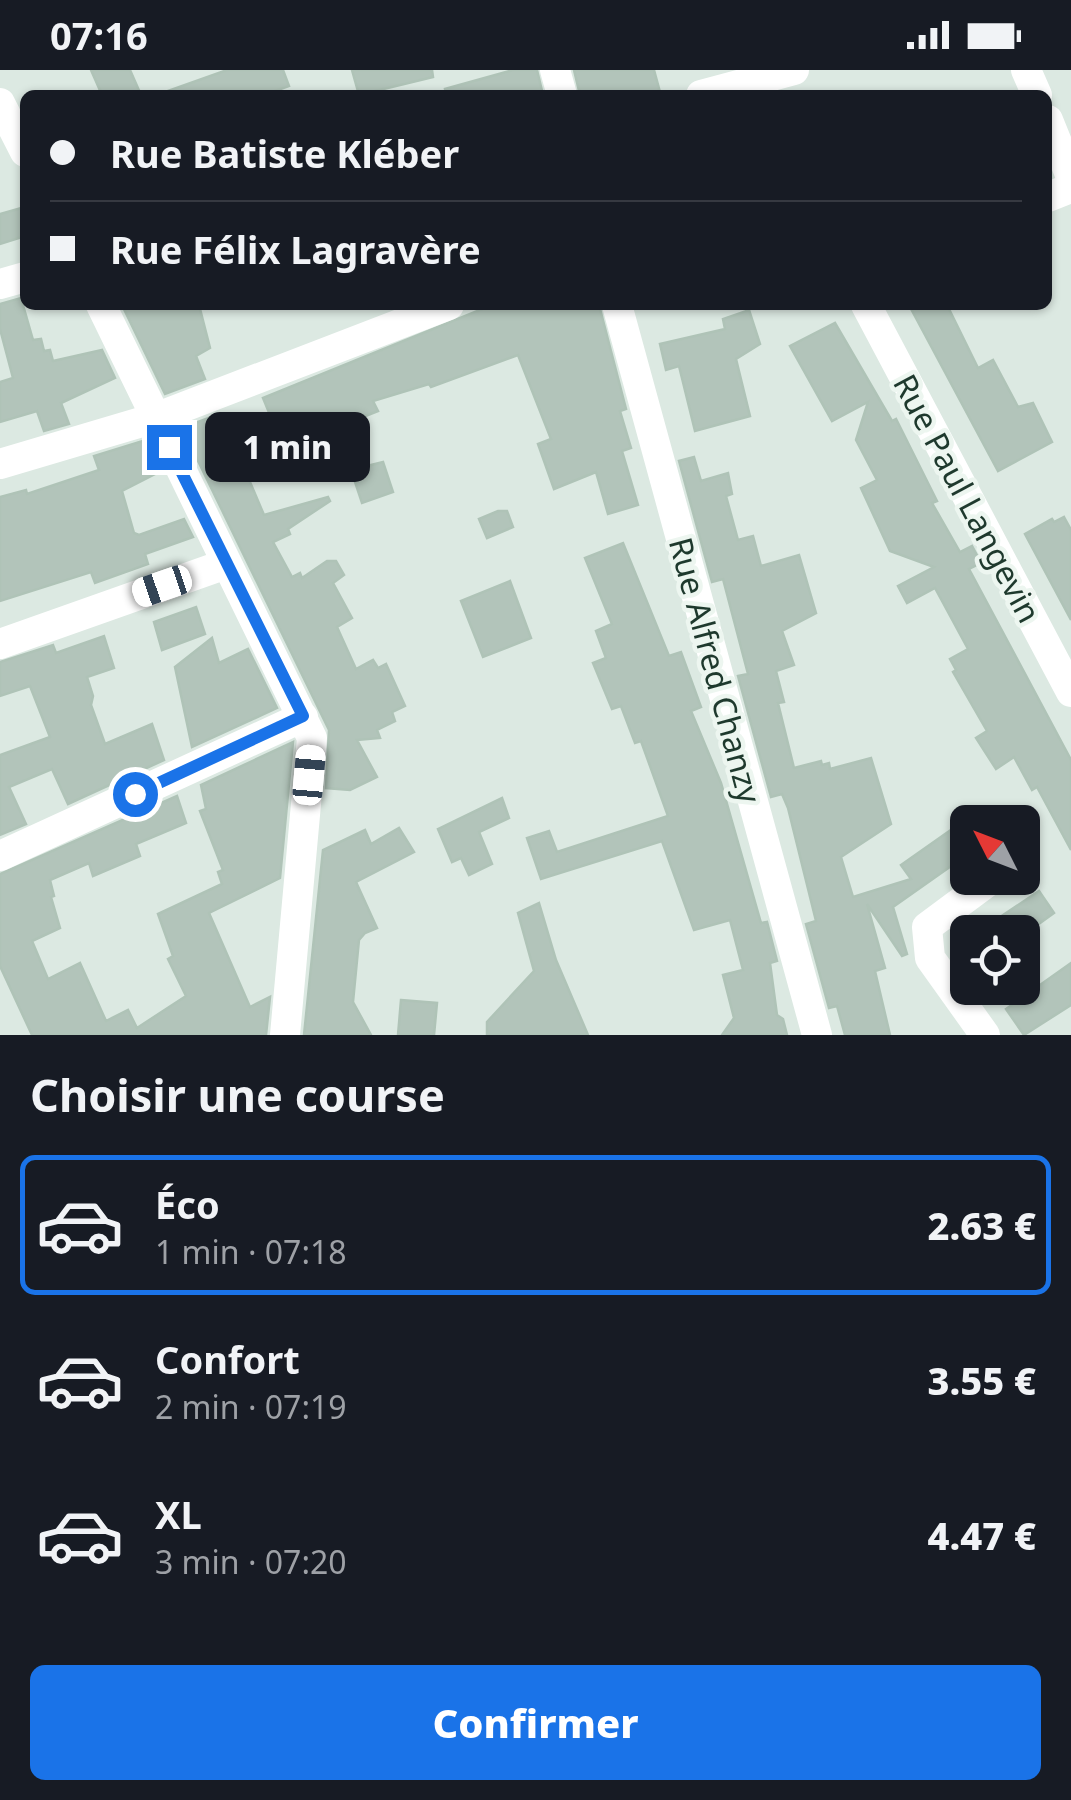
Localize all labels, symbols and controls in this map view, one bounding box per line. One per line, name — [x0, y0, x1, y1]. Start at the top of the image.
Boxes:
text: 07:16 — [50, 9, 148, 61]
text: Rue Batiste Kléber — [110, 127, 459, 179]
text: Rue Félix Lagravère — [110, 223, 481, 275]
street label: Rue Paul Langevin — [884, 366, 1052, 630]
callout: 1 min — [204, 412, 369, 482]
route end — [147, 425, 192, 470]
text: 1 min — [243, 425, 332, 468]
street label: Rue Alfred Chanzy — [660, 532, 772, 808]
car — [129, 562, 195, 610]
car — [291, 744, 327, 806]
route start — [113, 772, 158, 817]
north arrow — [950, 805, 1040, 895]
map controls — [950, 805, 1040, 1005]
button: locate — [950, 915, 1040, 1005]
text: Choisir une course — [30, 1064, 445, 1125]
text: Éco — [155, 1178, 220, 1230]
icon: car — [35, 1180, 125, 1270]
text: 2.63 € — [927, 1199, 1036, 1251]
text: 1 min · 07:18 — [155, 1230, 347, 1273]
text: Confort — [155, 1333, 300, 1385]
icon: car — [35, 1335, 125, 1425]
text: 3.55 € — [927, 1354, 1036, 1406]
text: 2 min · 07:19 — [155, 1385, 347, 1428]
text: XL — [155, 1488, 202, 1540]
icon: car — [35, 1490, 125, 1580]
text: 4.47 € — [927, 1509, 1036, 1561]
text: 3 min · 07:20 — [155, 1540, 347, 1583]
button: Confirmer — [30, 1665, 1041, 1780]

